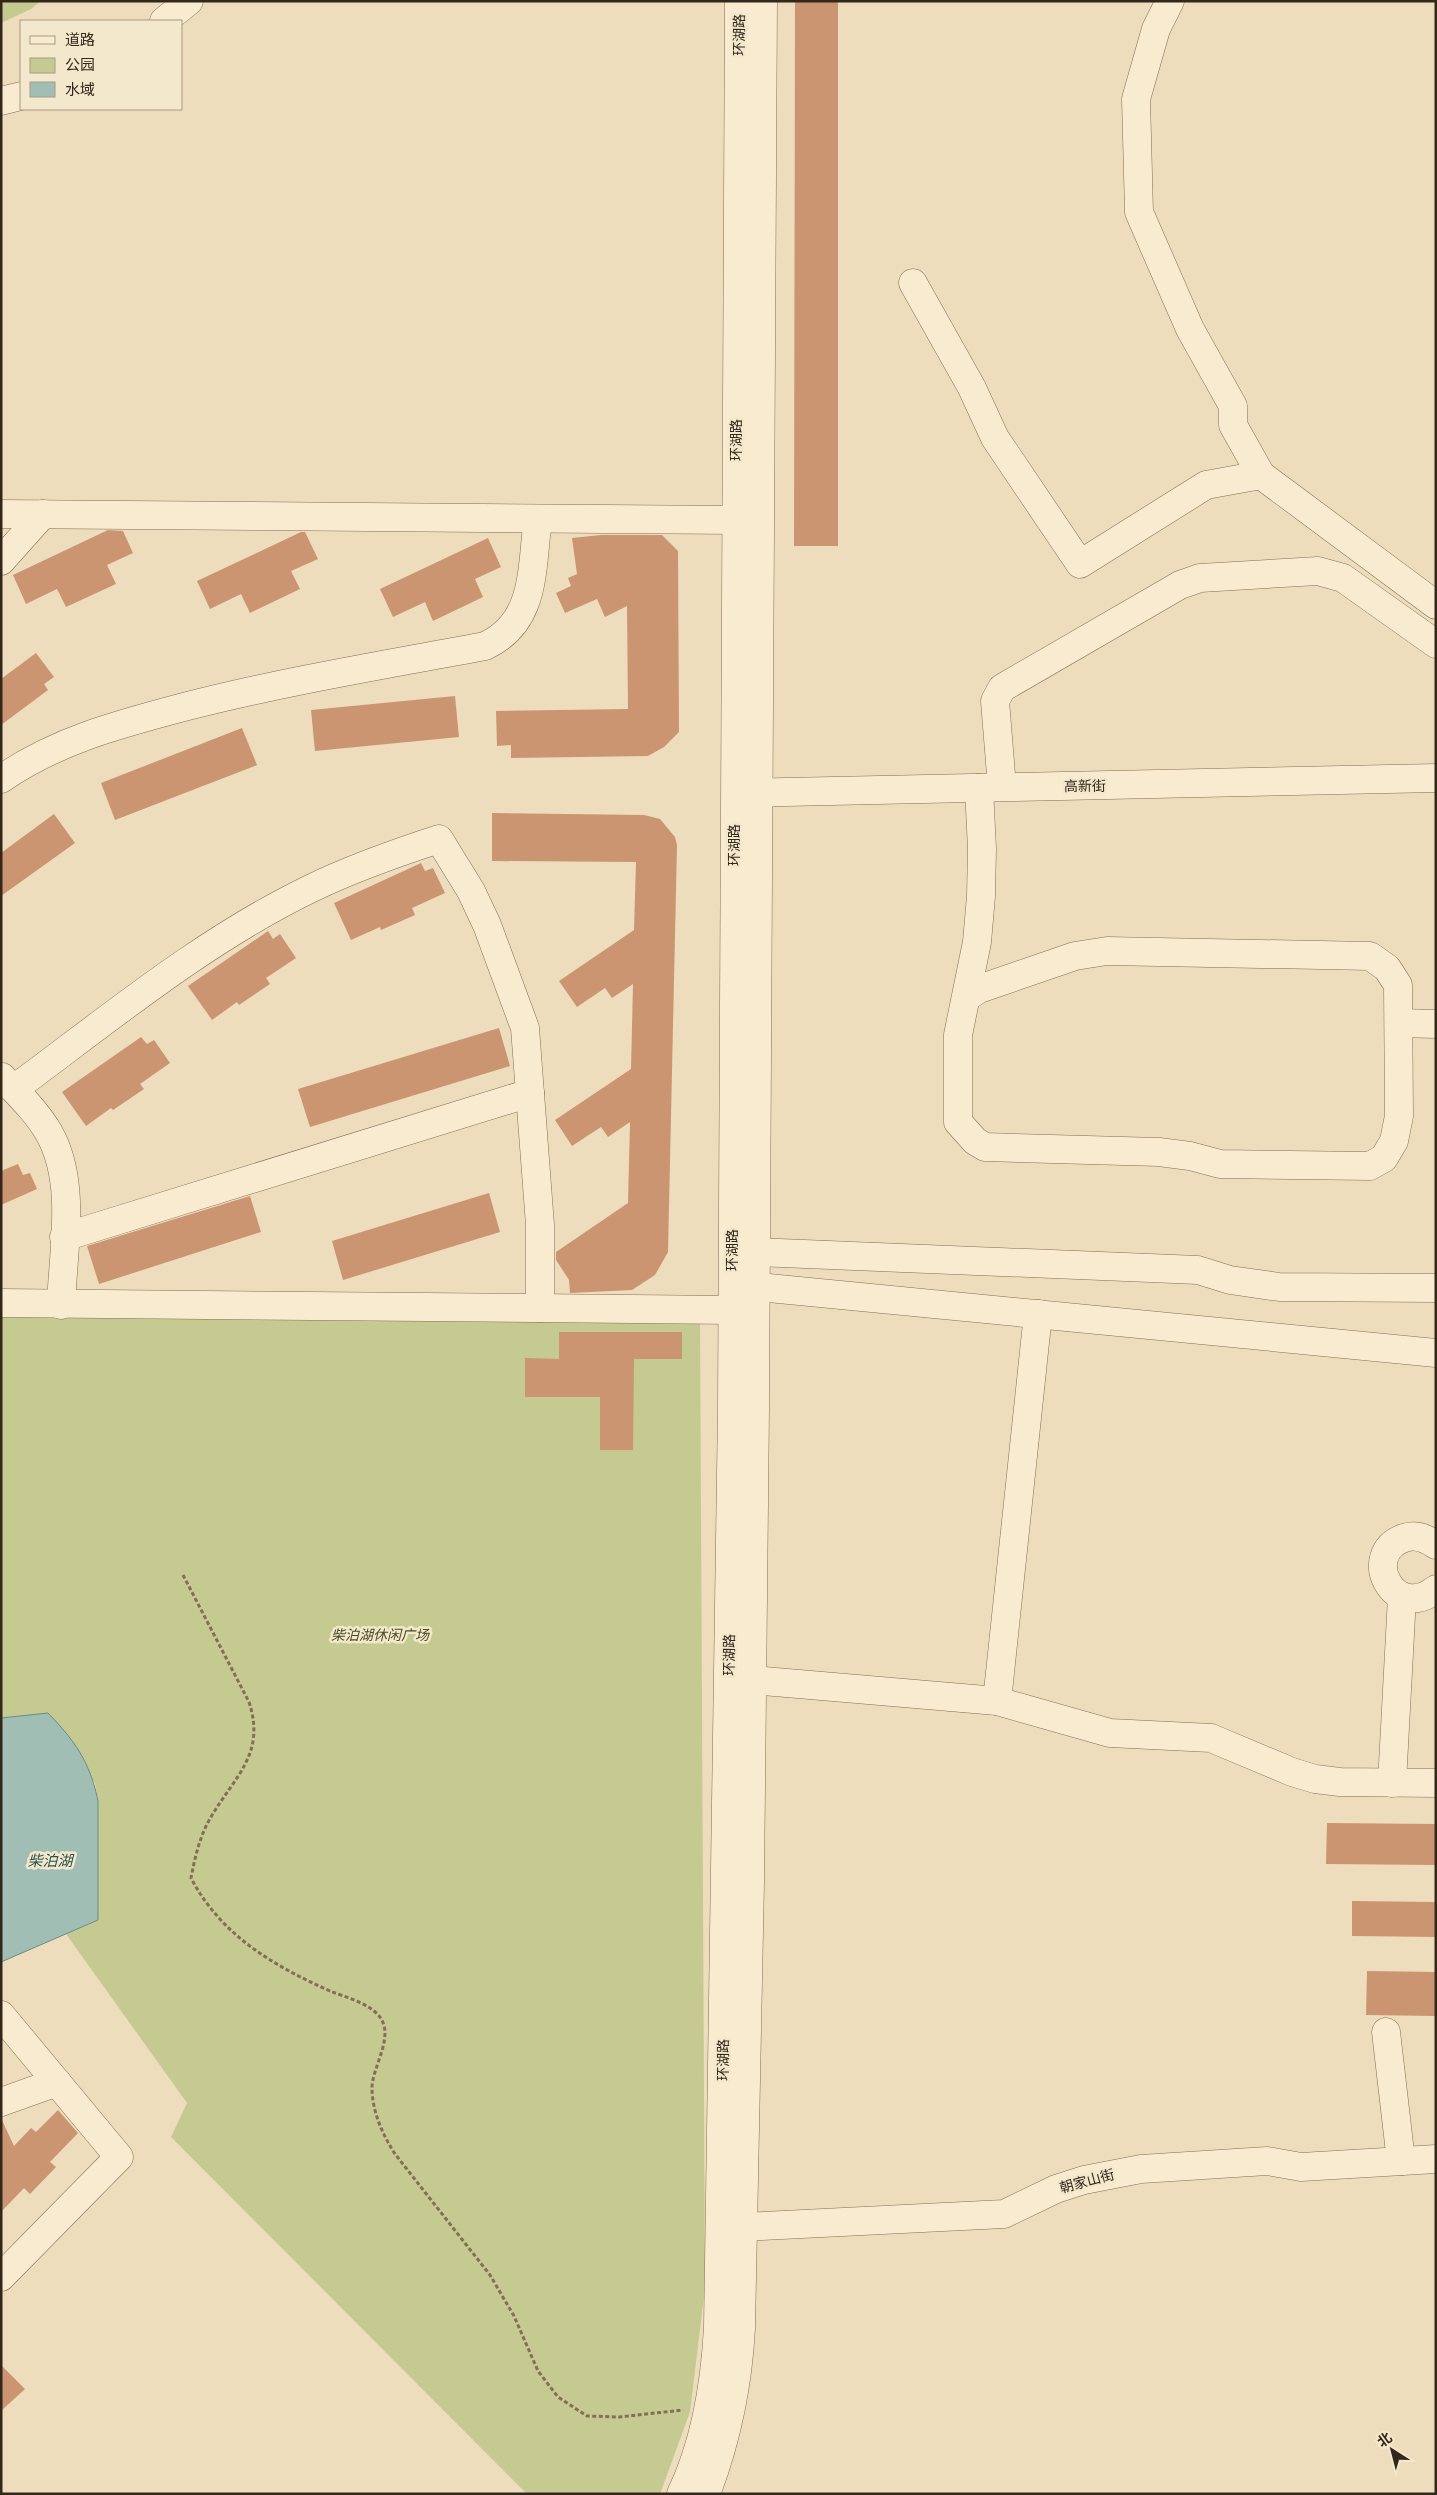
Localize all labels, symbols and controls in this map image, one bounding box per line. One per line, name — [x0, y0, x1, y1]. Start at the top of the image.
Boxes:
street label: 环湖路 — [730, 14, 748, 56]
legend — [20, 20, 182, 110]
text: 道路 — [65, 30, 95, 49]
text: 公园 — [65, 55, 95, 74]
text: 水域 — [65, 80, 95, 99]
street label: 环湖路 — [727, 419, 745, 461]
street label: 高新街 — [1064, 777, 1106, 795]
street label: 环湖路 — [725, 824, 743, 866]
street label: 环湖路 — [723, 1229, 741, 1271]
park label: 柴泊湖休闲广场 — [331, 1626, 430, 1644]
street label: 环湖路 — [720, 1634, 738, 1676]
water label: 柴泊湖 — [27, 1851, 74, 1870]
street label: 环湖路 — [714, 2039, 732, 2081]
street label: 朝家山街 — [1058, 2165, 1116, 2197]
north arrow — [1367, 2425, 1417, 2475]
text: 北 — [1373, 2428, 1395, 2451]

